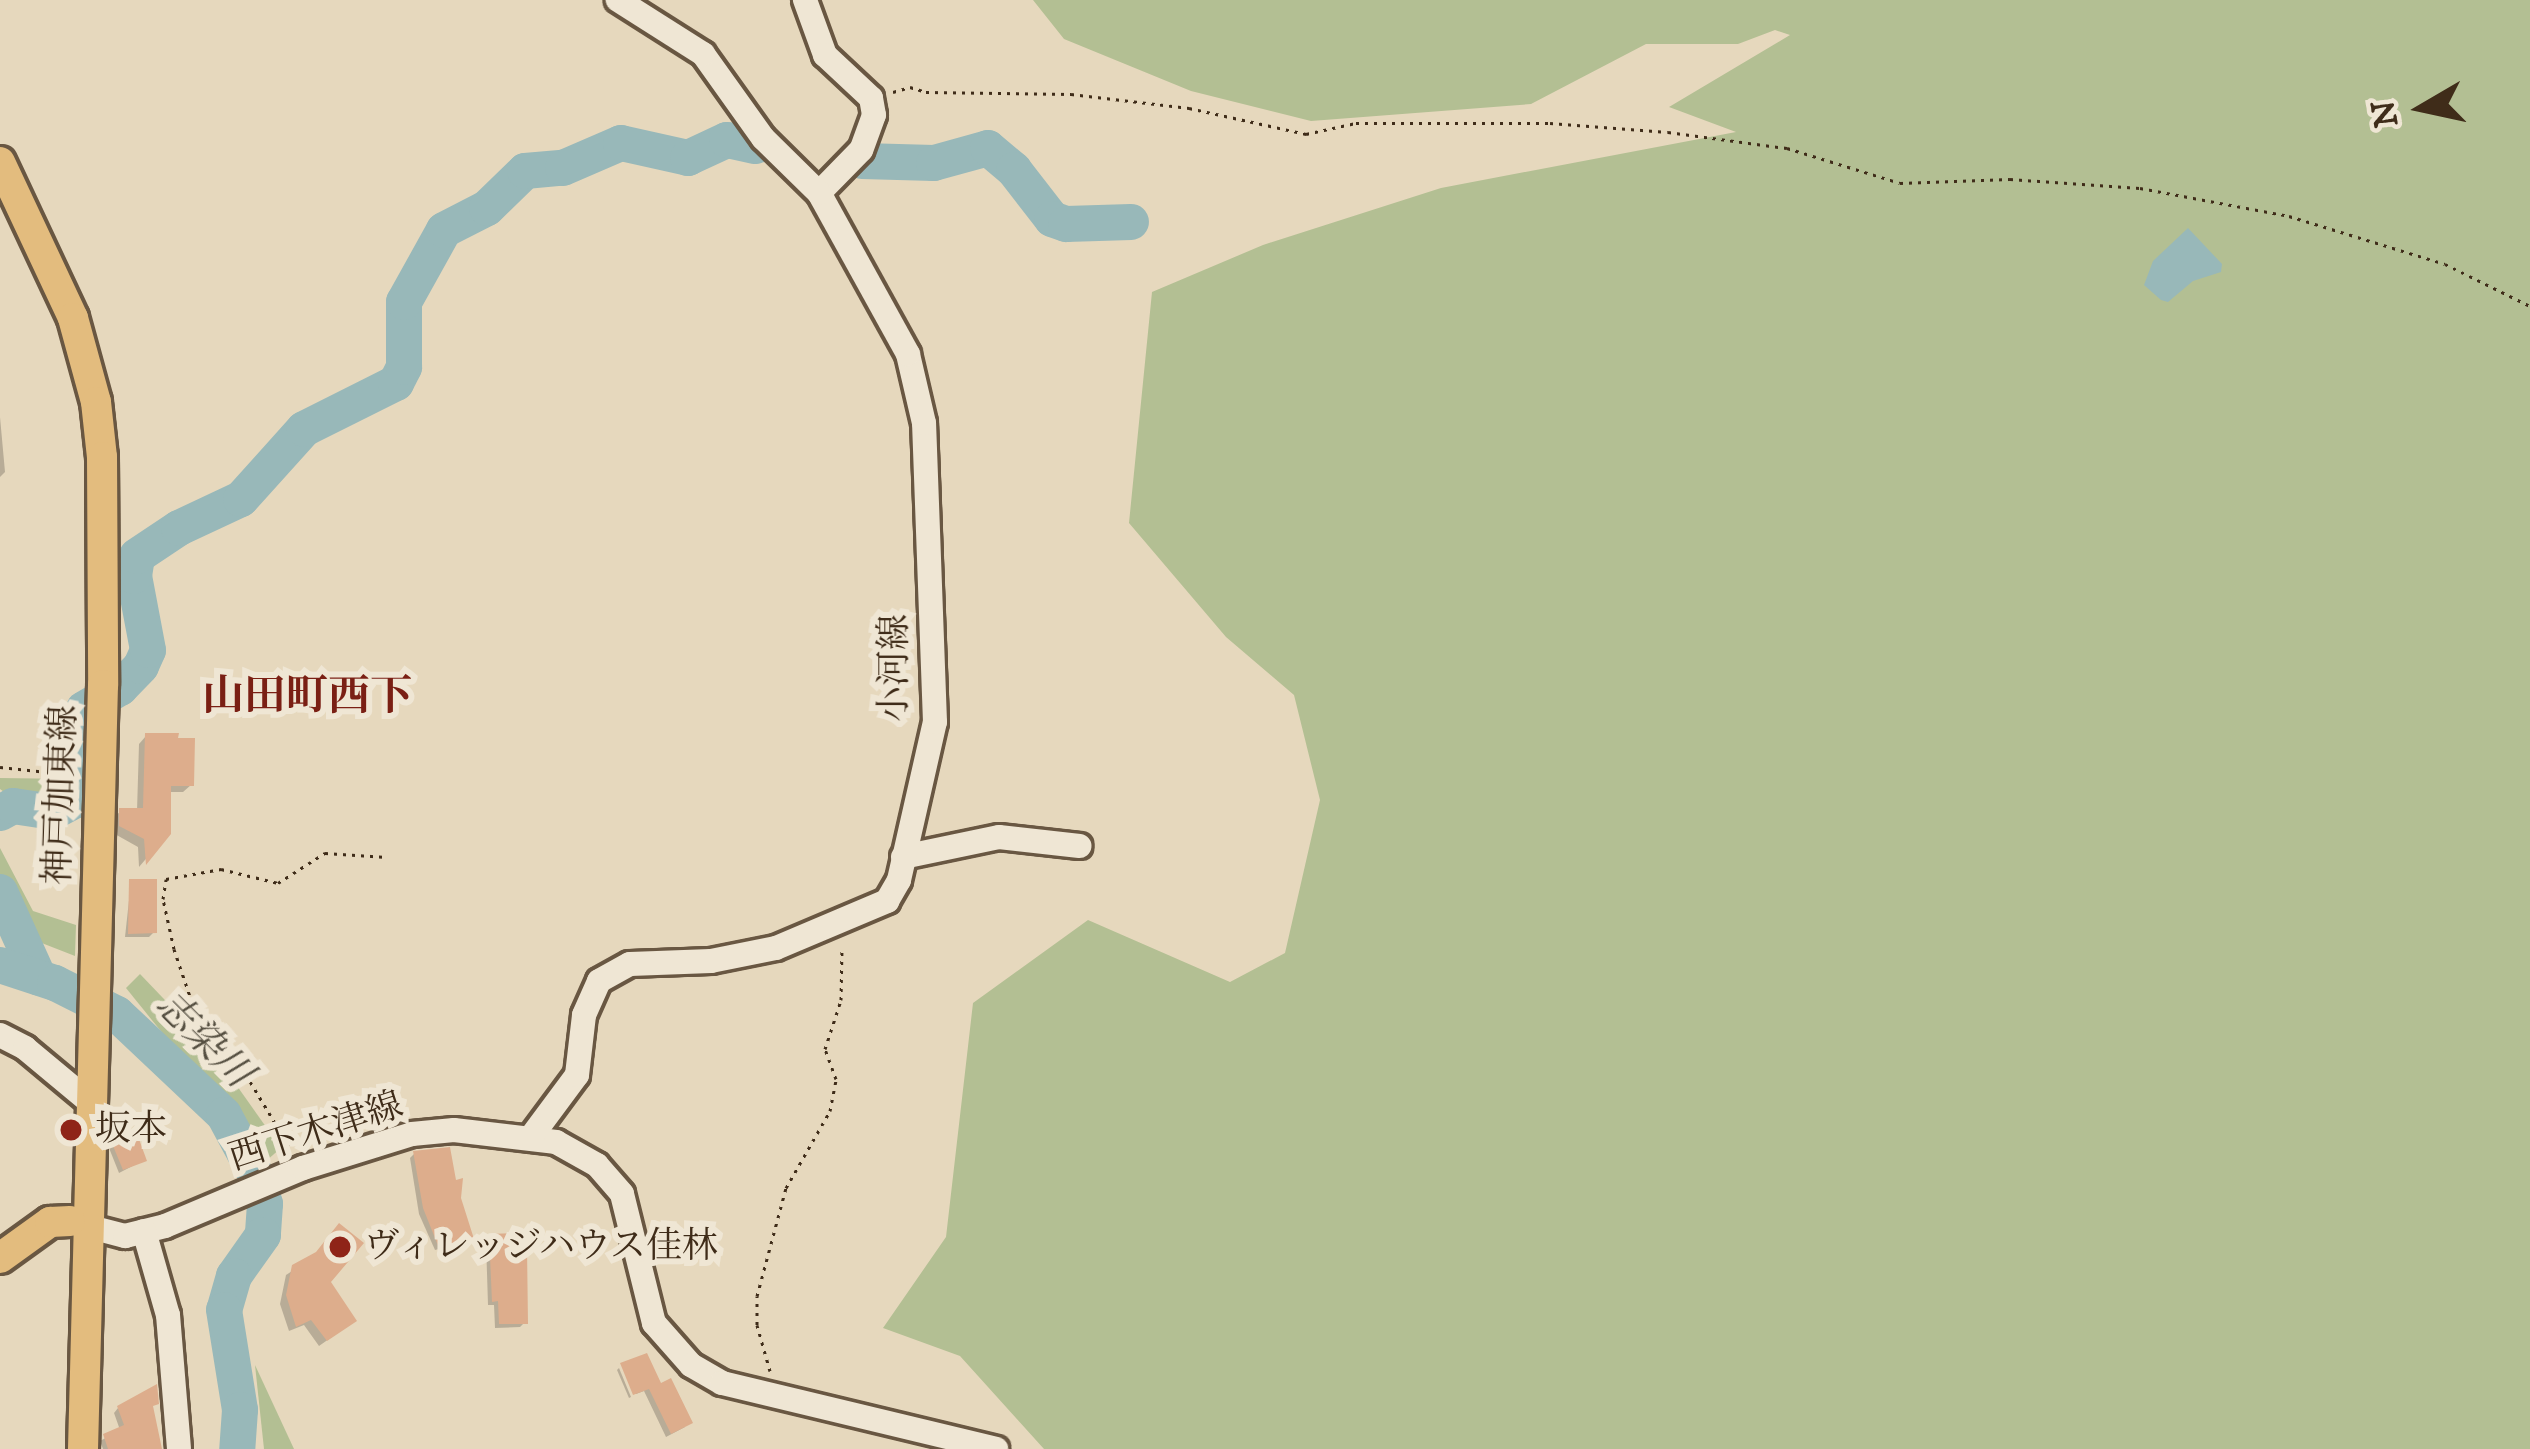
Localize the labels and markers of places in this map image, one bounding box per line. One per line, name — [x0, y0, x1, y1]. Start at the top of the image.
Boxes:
place label: 坂本 — [95, 1108, 167, 1152]
marker: 坂本 — [58, 1117, 84, 1143]
place label: ヴィレッジハウス佳林 — [364, 1225, 724, 1269]
marker: ヴィレッジハウス佳林 — [327, 1234, 353, 1260]

